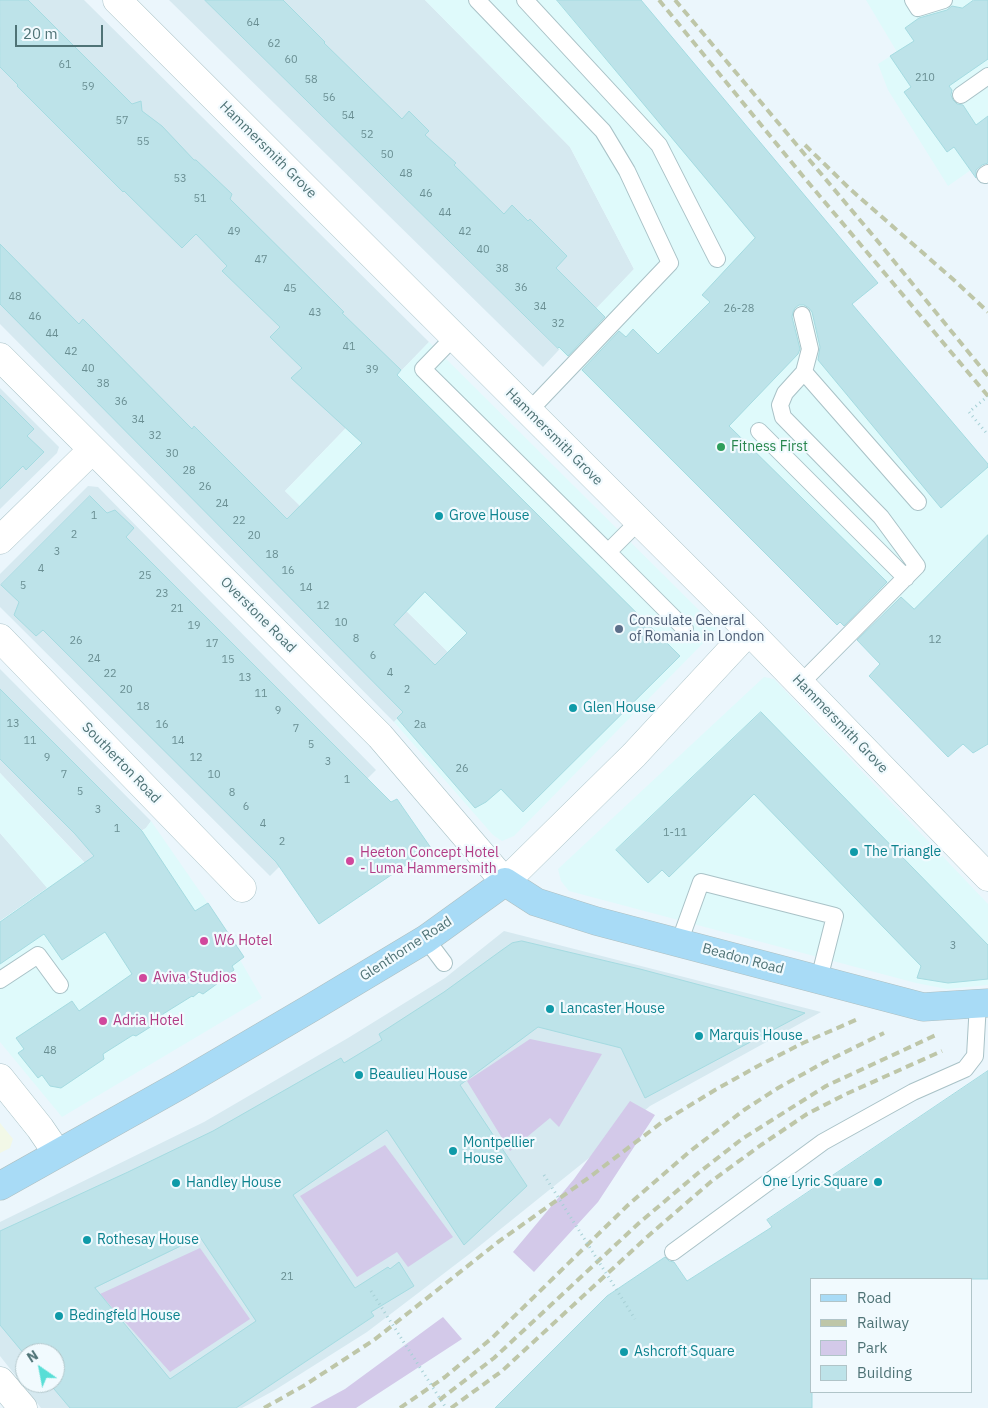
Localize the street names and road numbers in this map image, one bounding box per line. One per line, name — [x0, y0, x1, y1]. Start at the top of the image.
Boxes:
street label: Hammersmith Grove — [216, 98, 320, 202]
street label: Hammersmith Grove — [502, 385, 606, 489]
street label: Overstone Road — [217, 574, 299, 656]
street label: Hammersmith Grove — [789, 671, 891, 777]
street label: Southerton Road — [78, 719, 164, 807]
street label: Glenthorne Road — [357, 913, 455, 985]
street label: Beadon Road — [700, 940, 786, 978]

